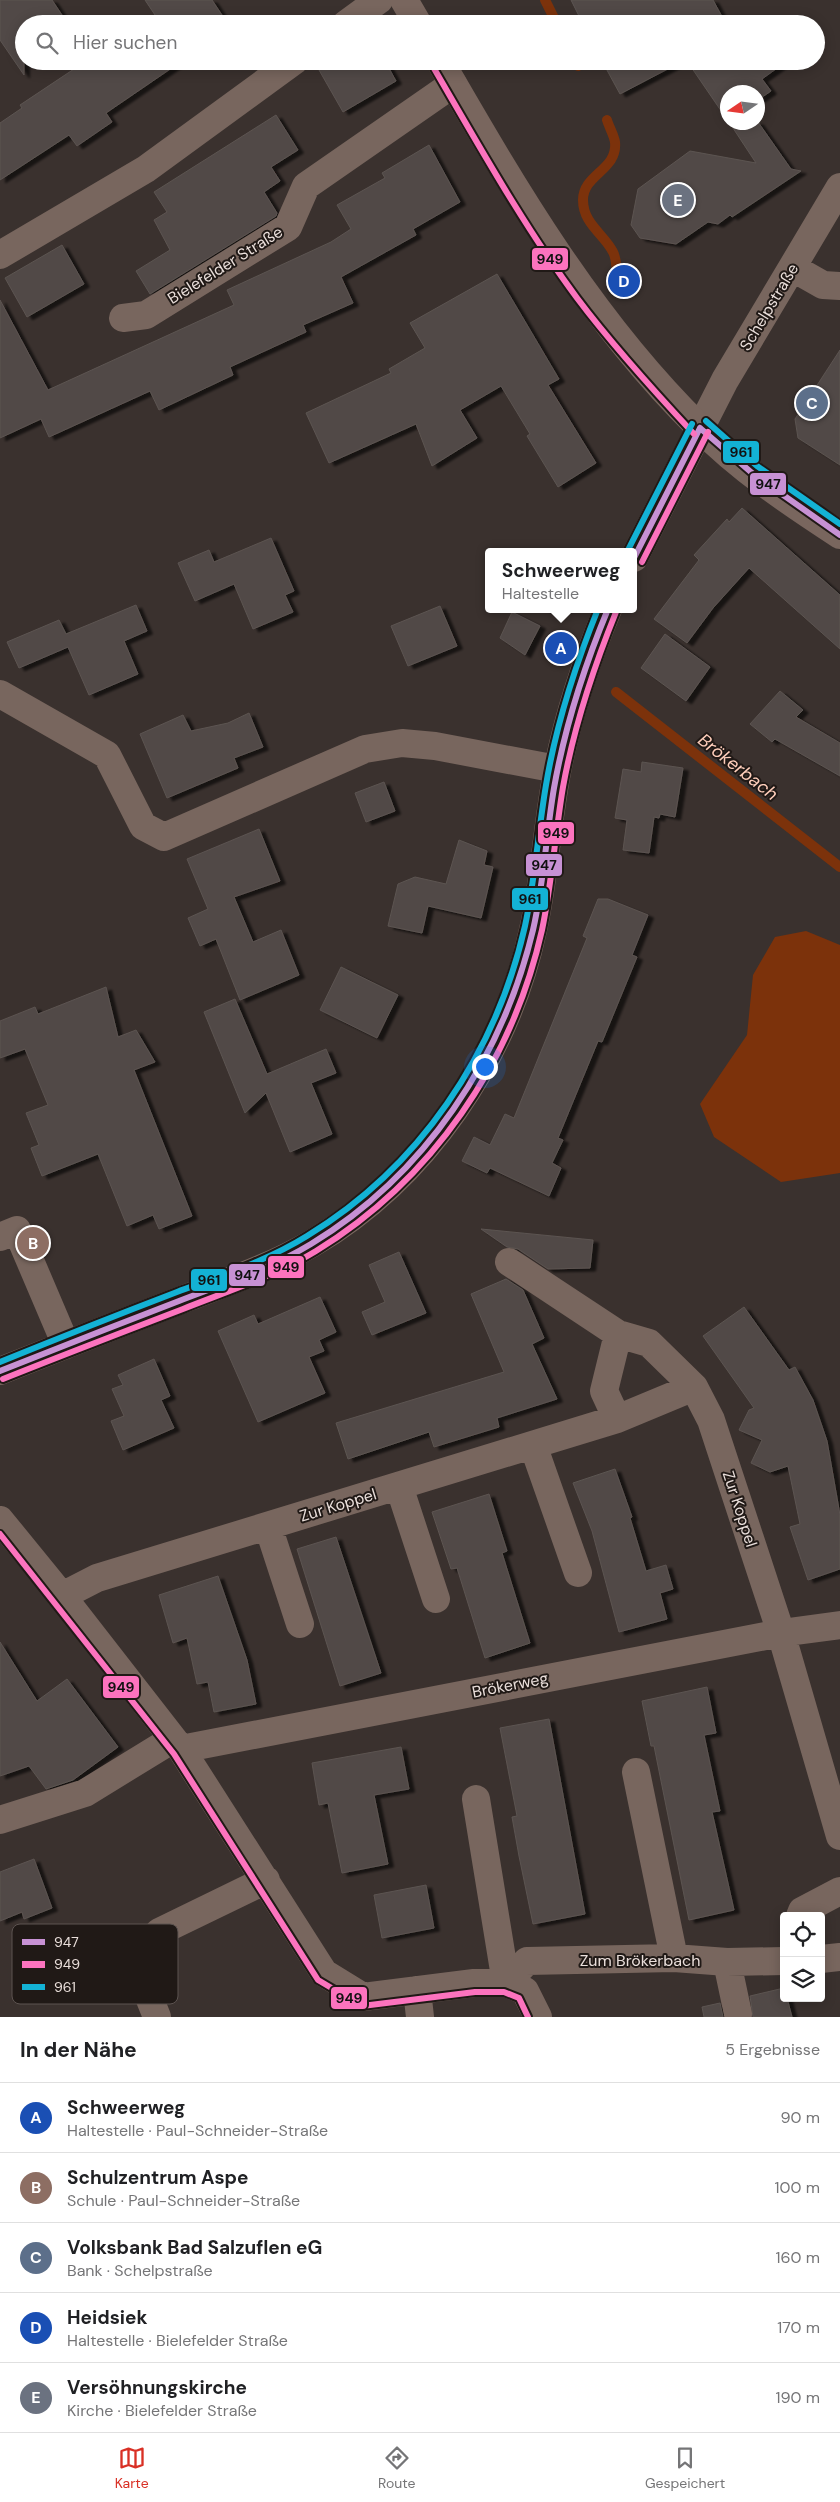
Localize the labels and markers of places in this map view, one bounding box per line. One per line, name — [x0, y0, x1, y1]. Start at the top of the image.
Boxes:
pin: E — [662, 181, 694, 219]
pin: D — [608, 262, 640, 300]
pin: C — [796, 384, 828, 422]
pin: A — [545, 629, 577, 667]
pin: B — [17, 1224, 49, 1262]

